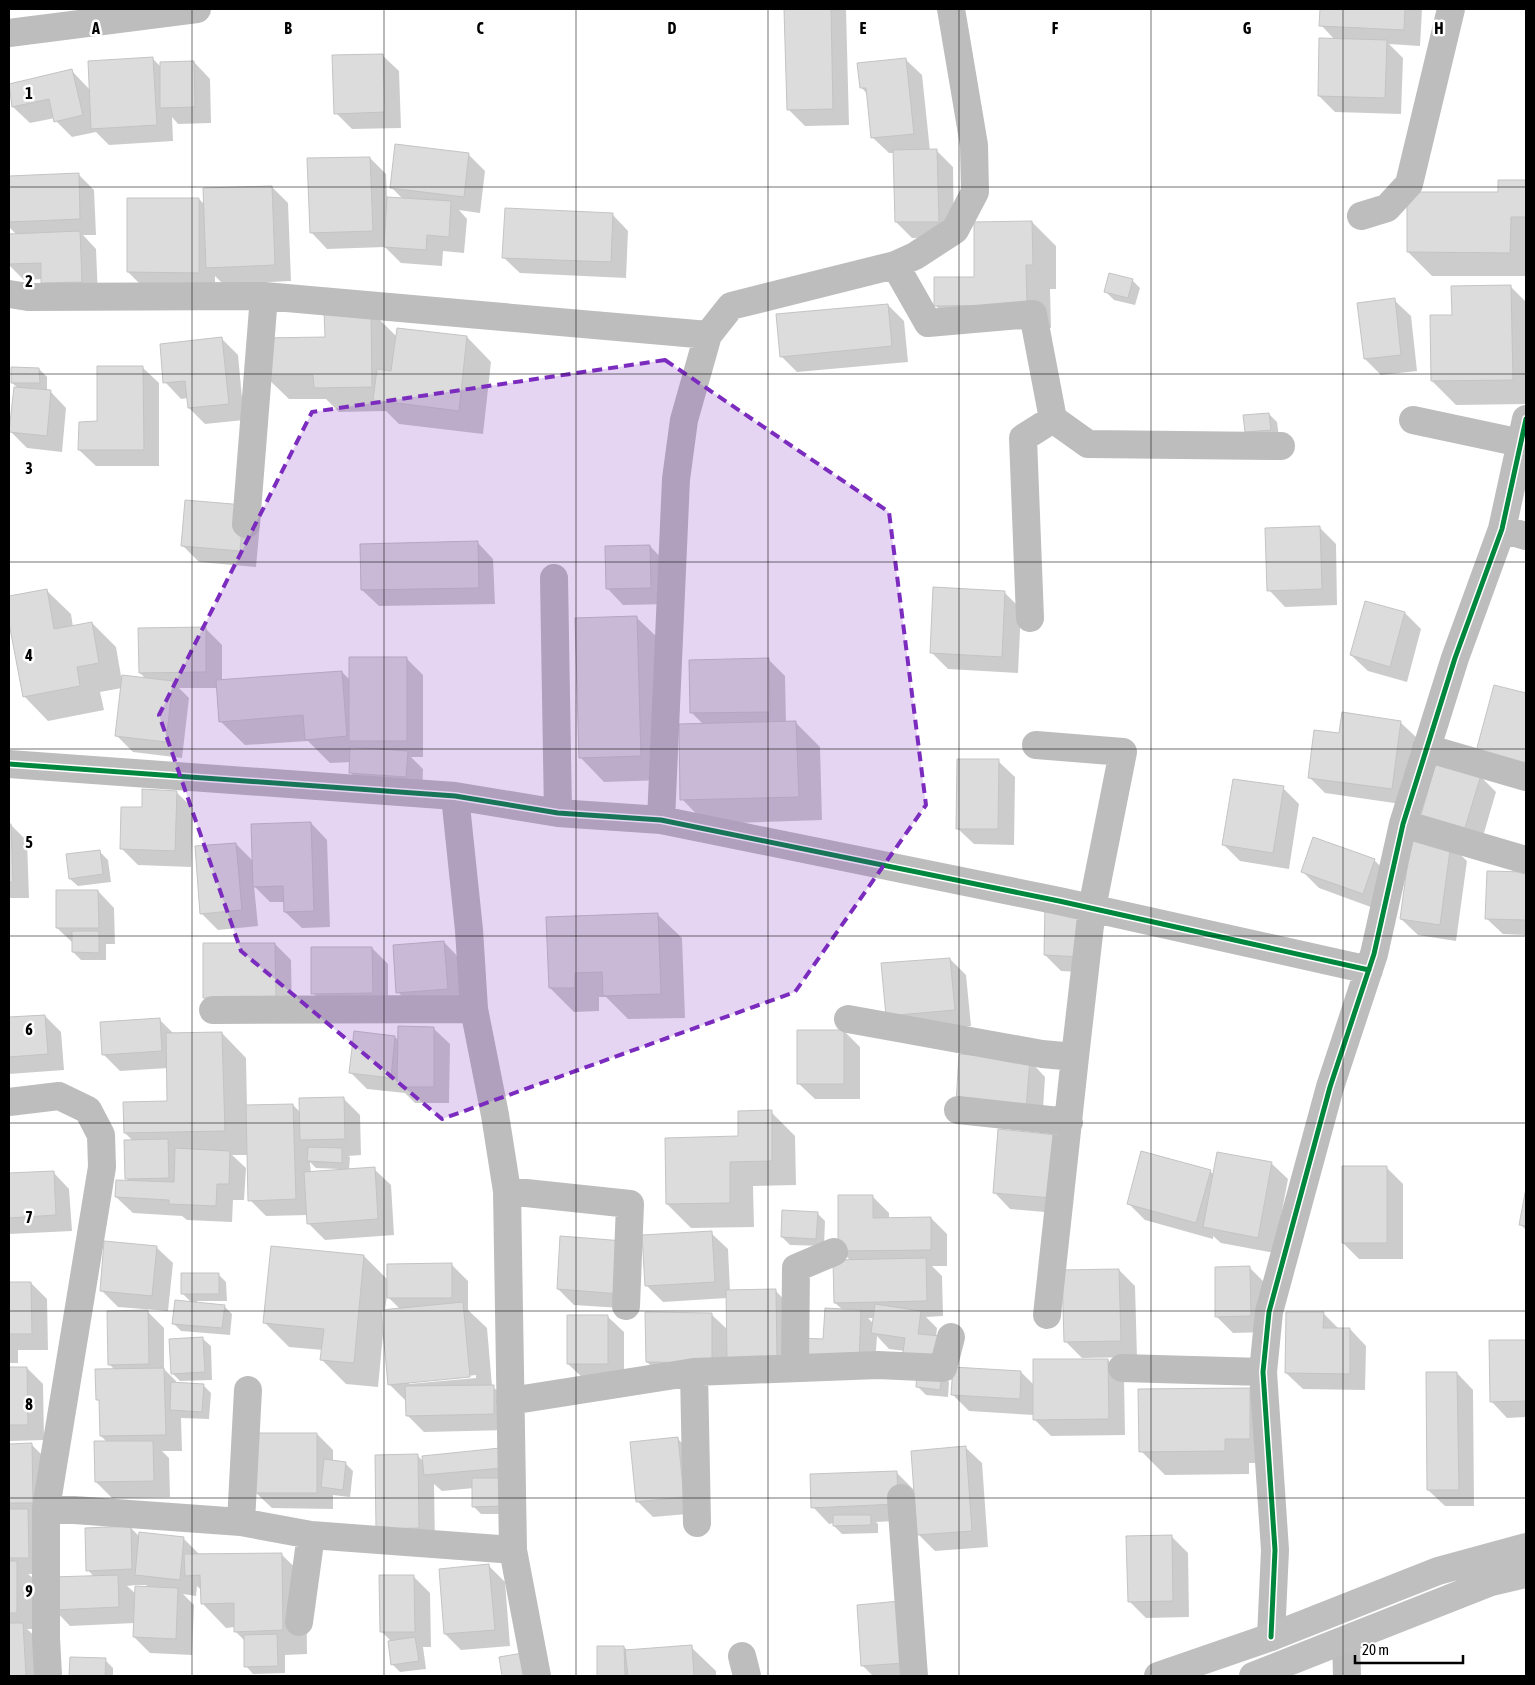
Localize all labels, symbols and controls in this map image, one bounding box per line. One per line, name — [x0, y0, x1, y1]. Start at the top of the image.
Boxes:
text: A — [91, 19, 100, 37]
text: B — [284, 19, 292, 37]
text: C — [476, 19, 484, 37]
text: D — [668, 19, 677, 37]
text: E — [860, 19, 867, 37]
text: F — [1052, 19, 1059, 37]
text: G — [1243, 19, 1252, 37]
text: H — [1434, 19, 1444, 37]
text: 1 — [25, 84, 33, 102]
text: 2 — [25, 272, 33, 290]
text: 3 — [25, 459, 33, 477]
text: 4 — [24, 646, 33, 664]
text: 5 — [25, 833, 33, 851]
text: 6 — [25, 1020, 33, 1038]
text: 7 — [25, 1208, 33, 1226]
text: 8 — [25, 1395, 33, 1413]
text: 9 — [25, 1582, 33, 1600]
scale bar — [1355, 1632, 1462, 1664]
text: 20 m — [1362, 1641, 1389, 1658]

